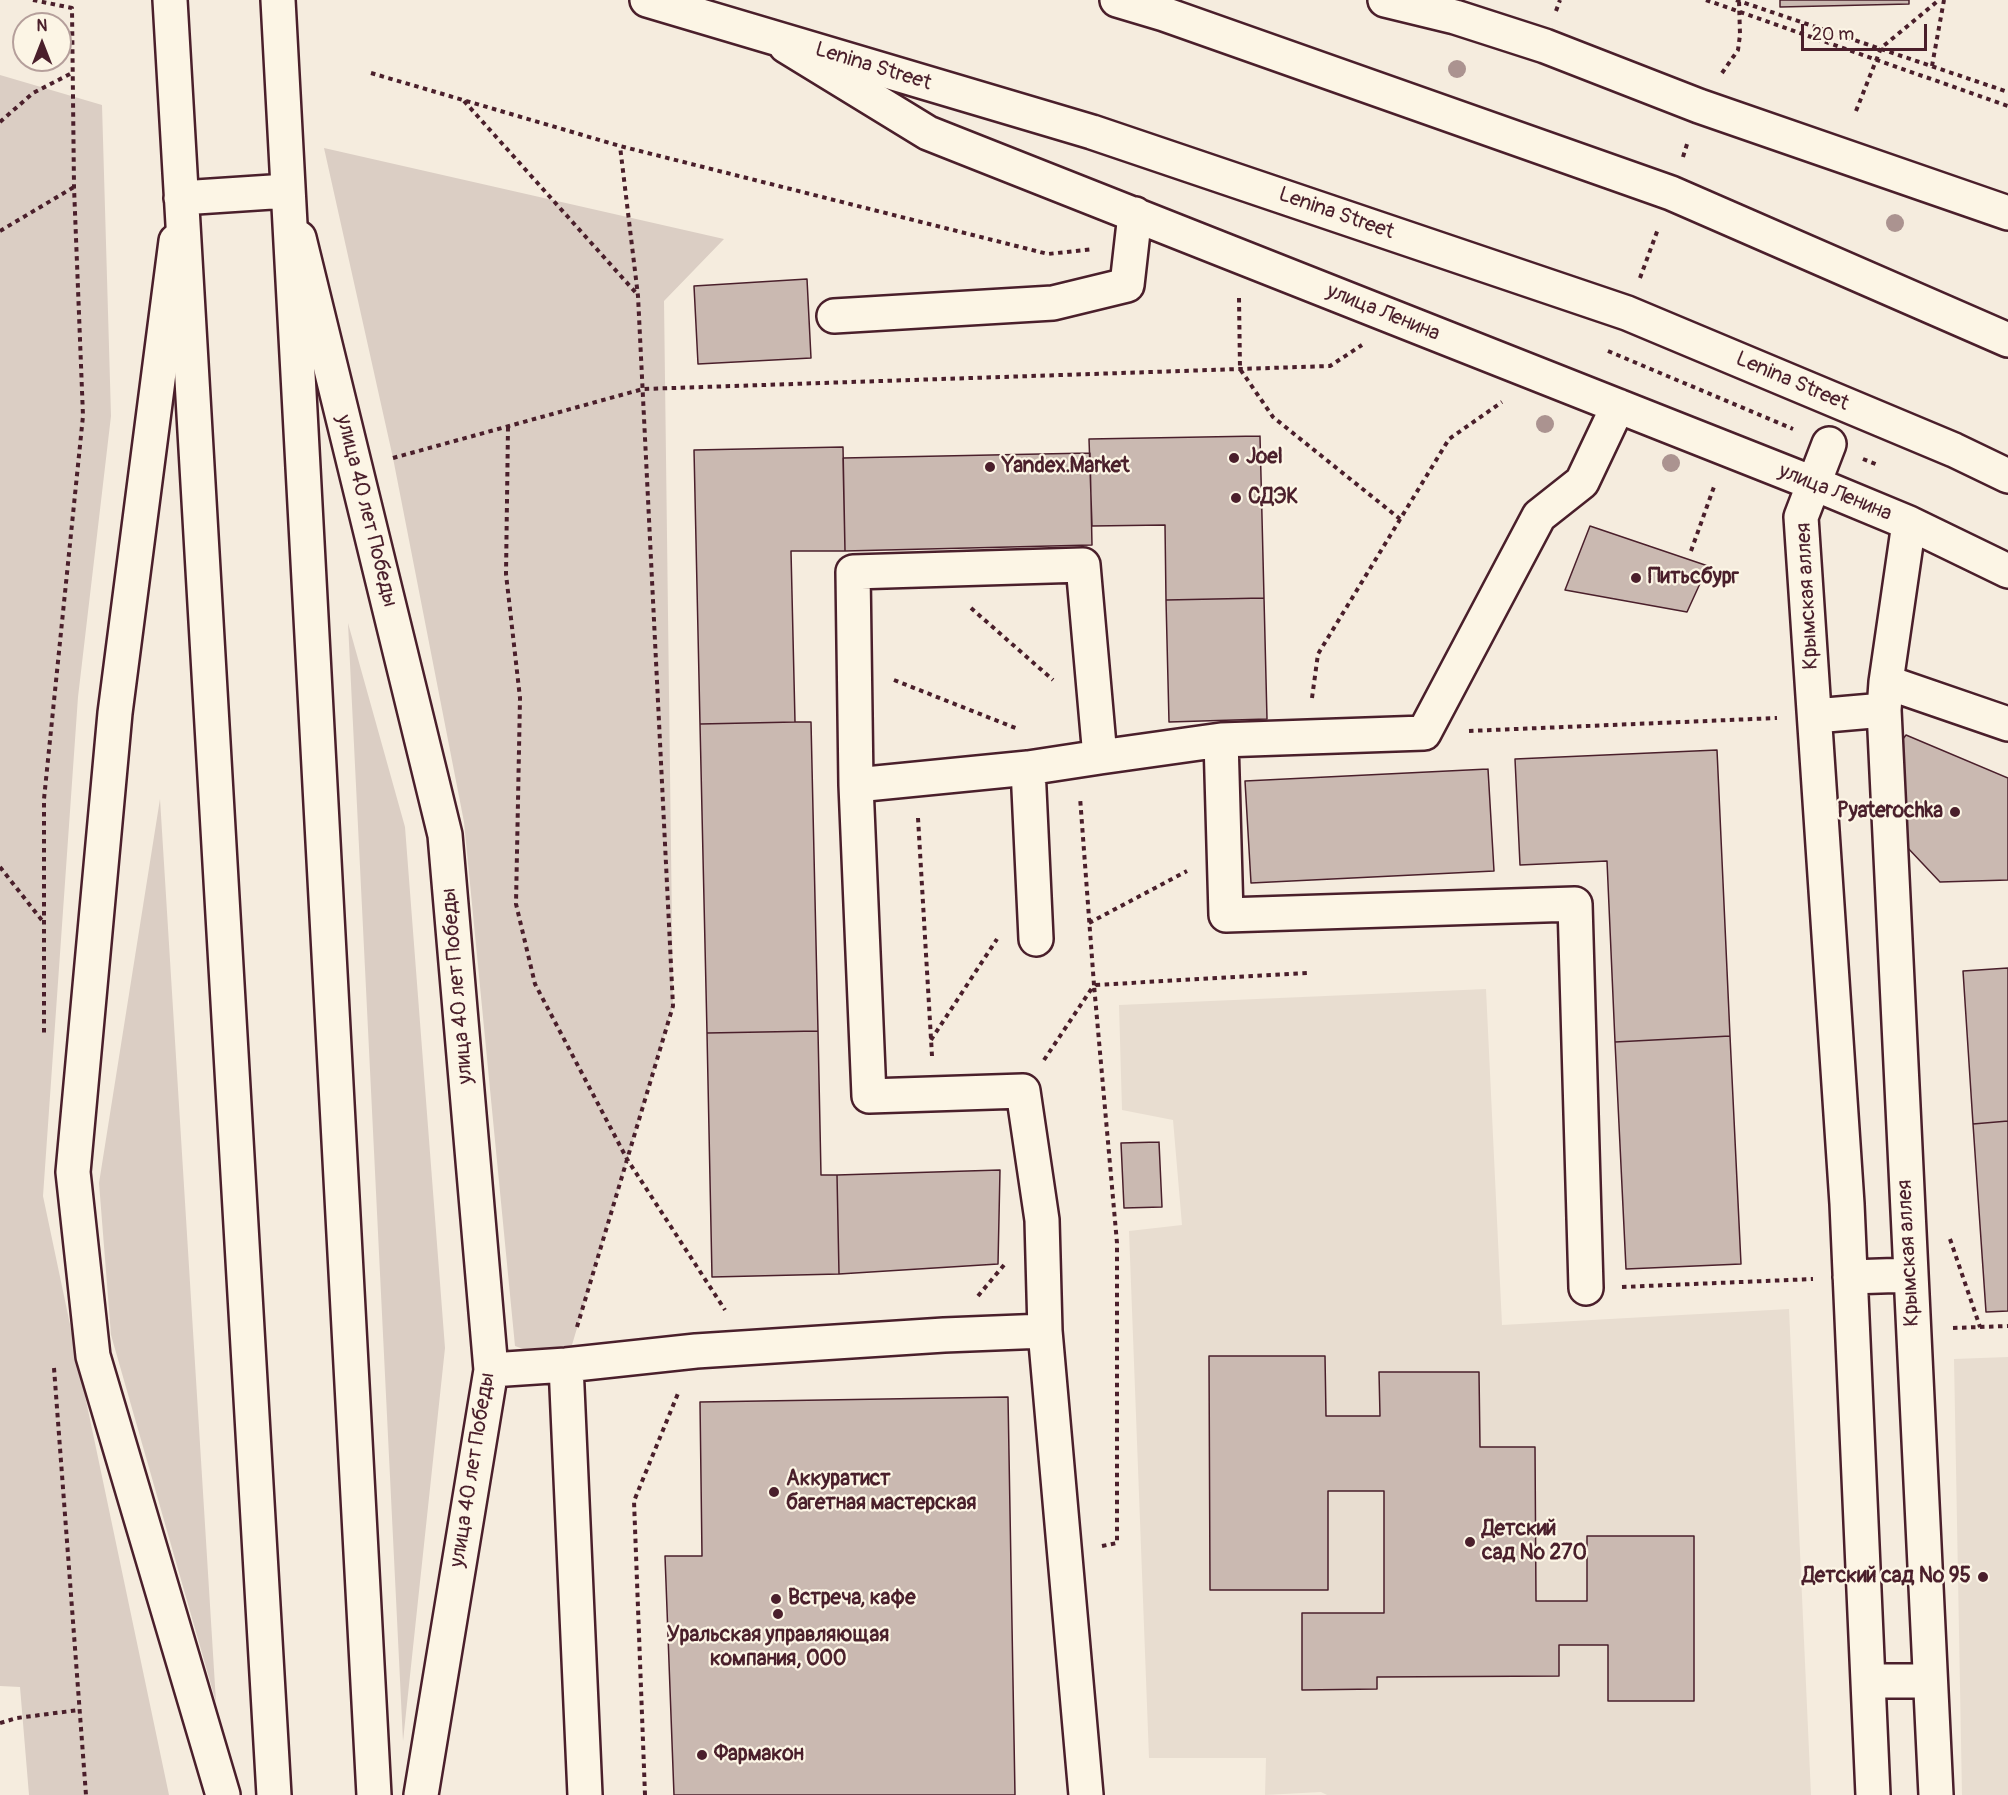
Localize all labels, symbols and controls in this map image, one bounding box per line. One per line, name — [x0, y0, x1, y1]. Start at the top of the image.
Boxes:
north arrow — [12, 12, 72, 72]
scale bar — [1804, 12, 1930, 50]
text: N — [37, 16, 47, 36]
text: 20 m — [1812, 23, 1854, 46]
street label: Lenina Street — [812, 37, 934, 97]
street label: Lenina Street — [1275, 182, 1397, 246]
street label: улица Ленина — [1323, 279, 1443, 347]
street label: Lenina Street — [1732, 347, 1852, 417]
street label: улица 40 лет Победы — [330, 412, 402, 610]
place label: Joel — [1246, 445, 1283, 471]
marker: Joel — [1227, 451, 1241, 465]
place label: Yandex.Market — [1002, 454, 1129, 480]
street label: улица Ленина — [1775, 459, 1895, 527]
marker: Yandex.Market — [983, 460, 997, 474]
place label: СДЭК — [1248, 485, 1298, 511]
marker: СДЭК — [1229, 491, 1243, 505]
street label: Крымская аллея — [1792, 522, 1824, 670]
place label: Питьсбург — [1648, 565, 1739, 591]
marker: Питьсбург — [1629, 571, 1643, 585]
place label: Pyaterochka — [1837, 799, 1943, 825]
marker: Pyaterochka — [1948, 805, 1962, 819]
street label: улица 40 лет Победы — [437, 887, 479, 1085]
street label: Крымская аллея — [1893, 1179, 1925, 1327]
street label: улица 40 лет Победы — [445, 1371, 501, 1569]
place label: Аккуратист багетная мастерская — [786, 1467, 976, 1517]
marker: Аккуратист багетная мастерская — [767, 1485, 781, 1499]
place label: Детский сад № 270 — [1482, 1517, 1587, 1567]
marker: Детский сад № 270 — [1463, 1535, 1477, 1549]
place label: Детский сад № 95 — [1802, 1564, 1971, 1590]
marker: Детский сад № 95 — [1976, 1570, 1990, 1584]
place label: Встреча, кафе — [788, 1586, 915, 1612]
marker: Встреча, кафе — [769, 1592, 783, 1606]
marker: Уральская управляющая компания, ООО — [771, 1607, 785, 1621]
place label: Уральская управляющая компания, ООО — [667, 1623, 889, 1673]
place label: Фармакон — [714, 1742, 804, 1768]
marker: Фармакон — [695, 1748, 709, 1762]

